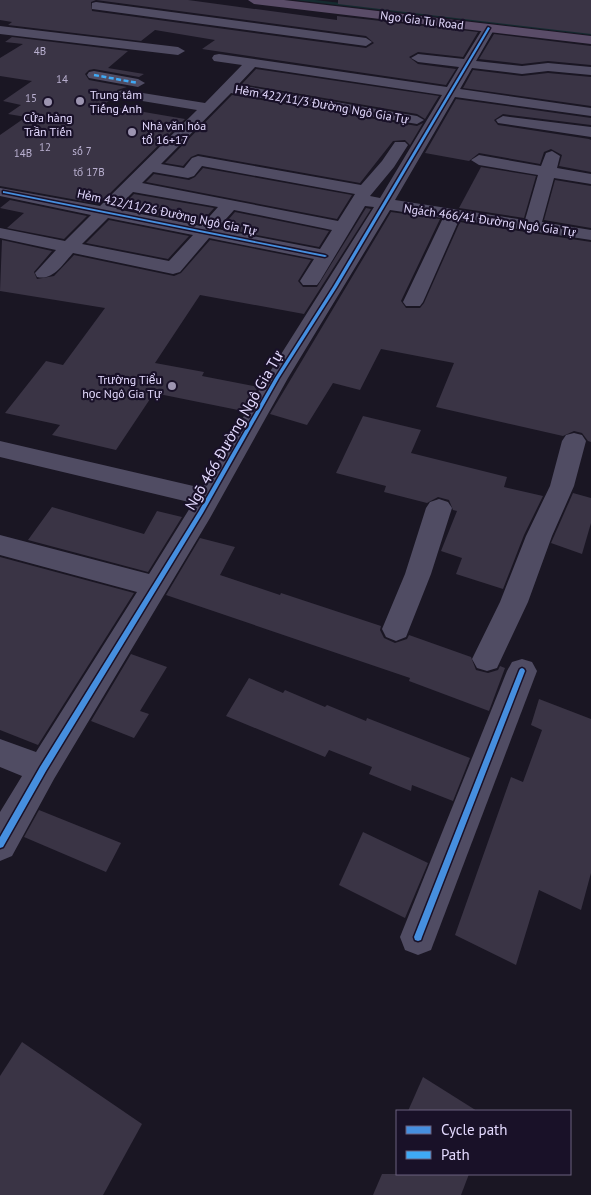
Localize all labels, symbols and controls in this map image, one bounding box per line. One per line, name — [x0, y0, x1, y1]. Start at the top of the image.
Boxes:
street label: Ngo Gia Tu Road — [379, 7, 465, 33]
house number: 4B — [34, 44, 46, 58]
house number: 14 — [56, 72, 68, 86]
street label: Hẻm 422/11/3 Đường Ngô Gia Tự — [234, 81, 410, 127]
place label: Trung tâm Tiếng Anh — [90, 87, 142, 116]
house number: 15 — [25, 91, 37, 105]
marker: Trung tâm Tiếng Anh — [74, 95, 86, 107]
marker: Cửa hàng Trần Tiến — [42, 96, 54, 108]
place label: Cửa hàng Trần Tiến — [23, 110, 73, 139]
place label: Nhà văn hóa tổ 16+17 — [142, 118, 206, 147]
marker: Nhà văn hóa tổ 16+17 — [126, 126, 138, 138]
house number: 12 — [39, 140, 51, 154]
house number: số 7 — [72, 144, 92, 158]
house number: 14B — [14, 146, 32, 160]
house number: tổ 17B — [73, 165, 105, 179]
street label: Hẻm 422/11/26 Đường Ngô Gia Tự — [76, 186, 258, 238]
street label: Ngách 466/41 Đường Ngô Gia Tự — [403, 200, 577, 240]
street label: Ngõ 466 Đường Ngô Gia Tự — [180, 347, 288, 513]
place label: Trường Tiểu học Ngô Gia Tự — [82, 372, 162, 401]
marker: Trường Tiểu học Ngô Gia Tự — [166, 380, 178, 392]
legend — [396, 1110, 571, 1175]
text: Cycle path — [441, 1120, 507, 1139]
text: Path — [441, 1145, 470, 1164]

